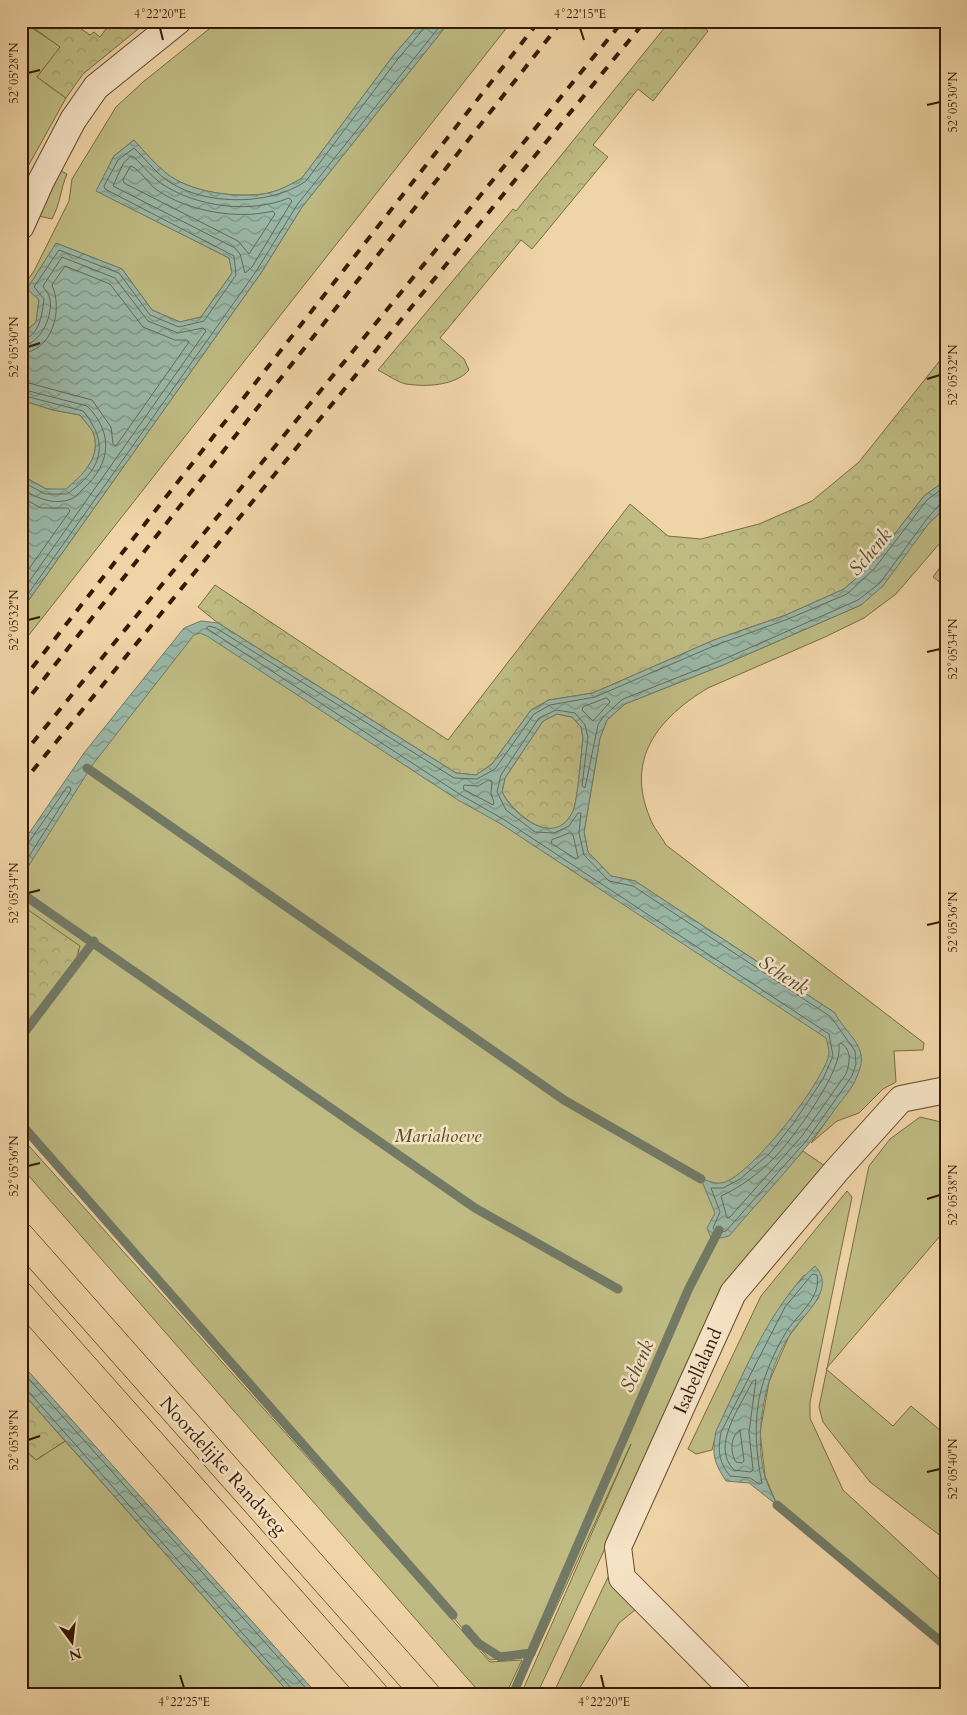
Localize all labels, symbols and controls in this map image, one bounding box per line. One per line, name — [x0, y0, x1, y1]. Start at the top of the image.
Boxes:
text: 4°22'20"E — [134, 6, 186, 22]
text: 4°22'15"E — [554, 6, 606, 22]
text: 52°05'28"N — [6, 42, 22, 103]
text: 52°05'30"N — [945, 71, 961, 132]
text: 52°05'30"N — [6, 316, 22, 377]
text: 52°05'32"N — [945, 344, 961, 405]
water label: Schenk — [842, 522, 898, 582]
text: 52°05'32"N — [6, 589, 22, 650]
text: 52°05'34"N — [945, 618, 961, 679]
text: 52°05'34"N — [6, 862, 22, 923]
text: 52°05'36"N — [945, 891, 961, 952]
water label: Schenk — [754, 949, 814, 1001]
park label: Mariahoeve — [395, 1123, 482, 1149]
text: 52°05'36"N — [6, 1135, 22, 1196]
text: 52°05'38"N — [945, 1164, 961, 1225]
street label: Isabellaland — [667, 1324, 729, 1418]
water label: Schenk — [614, 1335, 660, 1396]
street label: Noordelijke Randweg — [154, 1391, 293, 1541]
text: 52°05'38"N — [6, 1409, 22, 1470]
text: 52°05'40"N — [945, 1438, 961, 1499]
north arrow — [48, 1618, 98, 1668]
text: N — [67, 1643, 84, 1665]
text: 4°22'25"E — [158, 1694, 210, 1710]
text: 4°22'20"E — [578, 1694, 630, 1710]

